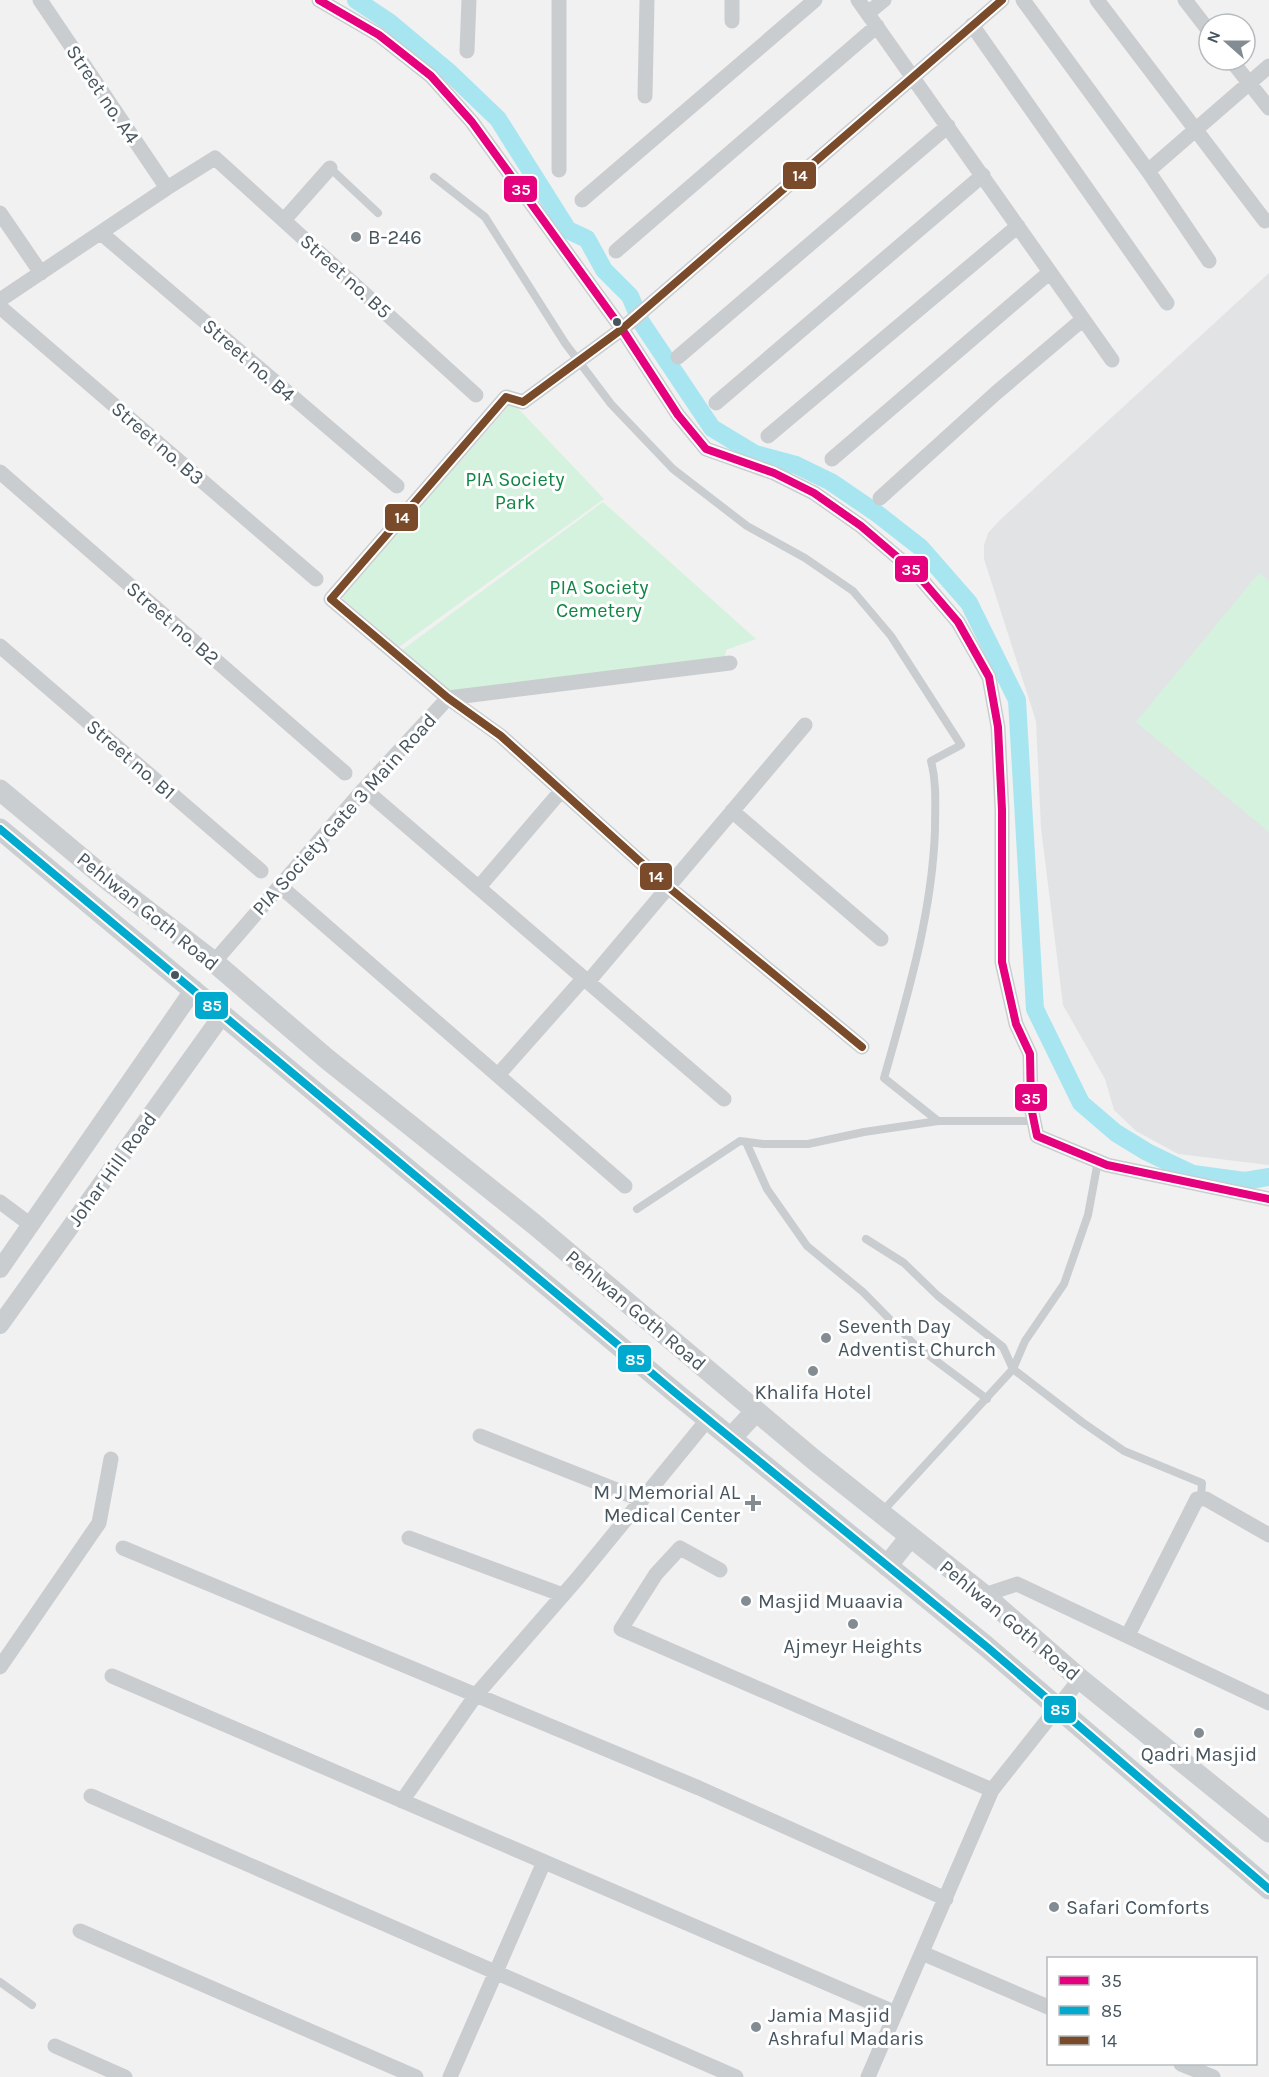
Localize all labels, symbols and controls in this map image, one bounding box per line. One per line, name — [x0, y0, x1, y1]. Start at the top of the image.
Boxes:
north arrow — [1197, 12, 1257, 72]
text: N — [1203, 28, 1224, 46]
street label: Street no. A4 — [61, 41, 144, 148]
line badge: 14 — [782, 161, 817, 190]
text: 14 — [792, 166, 808, 185]
line badge: 35 — [503, 175, 538, 203]
text: 35 — [511, 180, 531, 199]
place label: B-246 — [368, 226, 422, 249]
street label: Street no. B5 — [295, 229, 396, 323]
marker: B-246 — [349, 230, 363, 244]
street label: Street no. B4 — [198, 314, 299, 407]
unlabelled marker — [611, 316, 623, 328]
street label: Street no. B3 — [107, 397, 209, 490]
park label: PIA Society Park — [465, 468, 565, 514]
line badge: 14 — [384, 503, 419, 532]
text: 14 — [394, 508, 410, 527]
line badge: 35 — [894, 555, 929, 583]
text: 35 — [901, 560, 921, 579]
park label: PIA Society Cemetery — [549, 576, 649, 622]
street label: Street no. B2 — [122, 577, 224, 670]
street label: PIA Society Gate 3 Main Road — [248, 709, 441, 920]
street label: Street no. B1 — [82, 715, 180, 804]
street label: Pehlwan Goth Road — [72, 847, 223, 976]
line badge: 14 — [639, 862, 673, 891]
text: 14 — [648, 867, 664, 886]
unlabelled marker — [169, 969, 181, 981]
line badge: 85 — [194, 991, 229, 1020]
text: 85 — [202, 996, 222, 1015]
line badge: 35 — [1014, 1083, 1048, 1112]
text: 35 — [1021, 1089, 1041, 1108]
street label: Johar Hill Road — [63, 1108, 161, 1231]
street label: Pehlwan Goth Road — [561, 1245, 710, 1376]
place label: Seventh Day Adventist Church — [838, 1315, 996, 1361]
marker: Seventh Day Adventist Church — [819, 1331, 833, 1345]
line badge: 85 — [617, 1344, 652, 1373]
text: 85 — [625, 1350, 645, 1369]
marker: Khalifa Hotel — [806, 1364, 820, 1378]
place label: Khalifa Hotel — [754, 1381, 872, 1404]
place label: M J Memorial AL Medical Center — [593, 1481, 741, 1527]
marker: M J Memorial AL Medical Center — [744, 1494, 762, 1512]
street label: Pehlwan Goth Road — [935, 1555, 1084, 1686]
place label: Masjid Muaavia — [758, 1590, 903, 1613]
marker: Masjid Muaavia — [739, 1594, 753, 1608]
marker: Ajmeyr Heights — [846, 1617, 860, 1631]
place label: Ajmeyr Heights — [783, 1635, 923, 1658]
line badge: 85 — [1043, 1695, 1077, 1724]
text: 85 — [1050, 1700, 1070, 1719]
marker: Qadri Masjid — [1192, 1726, 1206, 1740]
place label: Qadri Masjid — [1141, 1743, 1257, 1766]
place label: Safari Comforts — [1066, 1896, 1210, 1919]
marker: Safari Comforts — [1047, 1900, 1061, 1914]
legend — [1047, 1957, 1257, 2065]
text: 35 — [1101, 1970, 1122, 1992]
text: 85 — [1101, 2000, 1122, 2022]
place label: Jamia Masjid Ashraful Madaris — [768, 2004, 924, 2050]
marker: Jamia Masjid Ashraful Madaris — [749, 2020, 763, 2034]
text: 14 — [1101, 2030, 1117, 2052]

